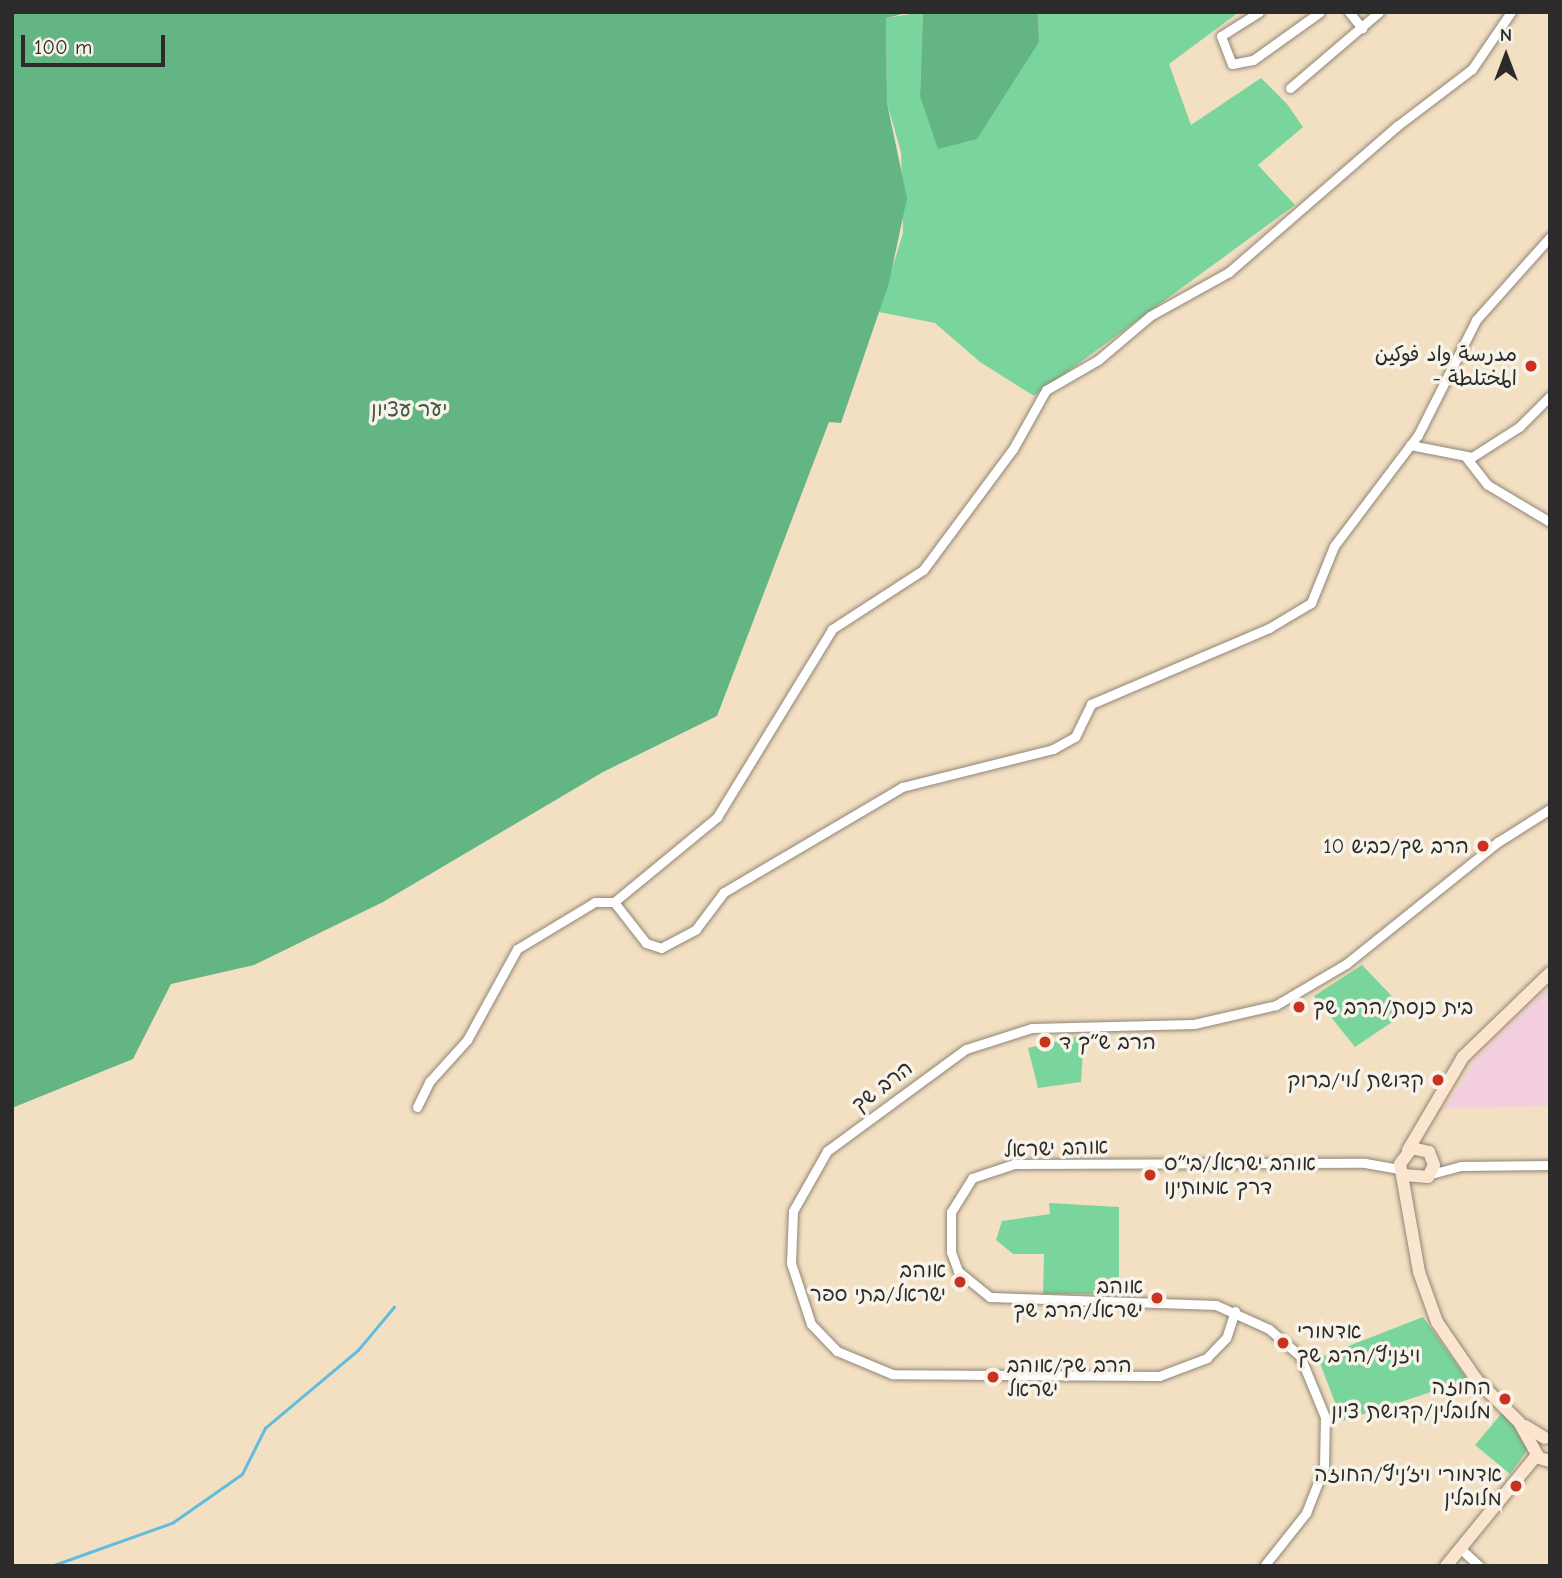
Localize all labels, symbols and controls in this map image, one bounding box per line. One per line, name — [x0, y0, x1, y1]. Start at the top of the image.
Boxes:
scale bar — [24, 21, 168, 65]
north arrow — [1471, 21, 1541, 91]
text: N — [1500, 24, 1512, 46]
text: 100 m — [34, 35, 92, 59]
place label: مدرسة واد فوكين - المختلطة — [1375, 341, 1517, 391]
marker: مدرسة واد فوكين - المختلطة — [1523, 358, 1539, 374]
park label: יער עציון — [371, 396, 447, 422]
place label: הרב שך/כביש 10 — [1323, 833, 1469, 859]
marker: הרב שך/כביש 10 — [1475, 838, 1491, 854]
place label: בית כנסת/הרב שך — [1313, 994, 1473, 1020]
marker: בית כנסת/הרב שך — [1291, 999, 1307, 1015]
place label: הרב ש״ך ד — [1059, 1029, 1156, 1055]
marker: הרב ש״ך ד — [1037, 1034, 1053, 1050]
street label: הרב שך — [847, 1055, 917, 1117]
place label: קדושת לוי/ברוק — [1287, 1067, 1424, 1093]
marker: קדושת לוי/ברוק — [1430, 1072, 1446, 1088]
street label: אוהב ישראל — [1003, 1134, 1109, 1162]
place label: אוהב ישראל/בי״ס דרך אמותינו — [1164, 1150, 1316, 1200]
marker: אוהב ישראל/בי״ס דרך אמותינו — [1142, 1167, 1158, 1183]
place label: אוהב ישראל/בתי ספר — [810, 1257, 946, 1307]
place label: אוהב ישראל/הרב שך — [1013, 1273, 1143, 1323]
marker: אוהב ישראל/בתי ספר — [952, 1274, 968, 1290]
marker: אוהב ישראל/הרב שך — [1149, 1290, 1165, 1306]
place label: אדמורי ויזניץ/הרב שך — [1297, 1318, 1420, 1368]
marker: אדמורי ויזניץ/הרב שך — [1275, 1335, 1291, 1351]
place label: הרב שך/אוהב ישראל — [1007, 1352, 1132, 1402]
marker: הרב שך/אוהב ישראל — [985, 1369, 1001, 1385]
place label: החוזה מלובלין/קדושת ציון — [1331, 1374, 1491, 1424]
marker: החוזה מלובלין/קדושת ציון — [1497, 1391, 1513, 1407]
place label: אדמורי ויז׳ניץ/החוזה מלובלין — [1314, 1461, 1502, 1511]
marker: אדמורי ויז׳ניץ/החוזה מלובלין — [1508, 1478, 1524, 1494]

